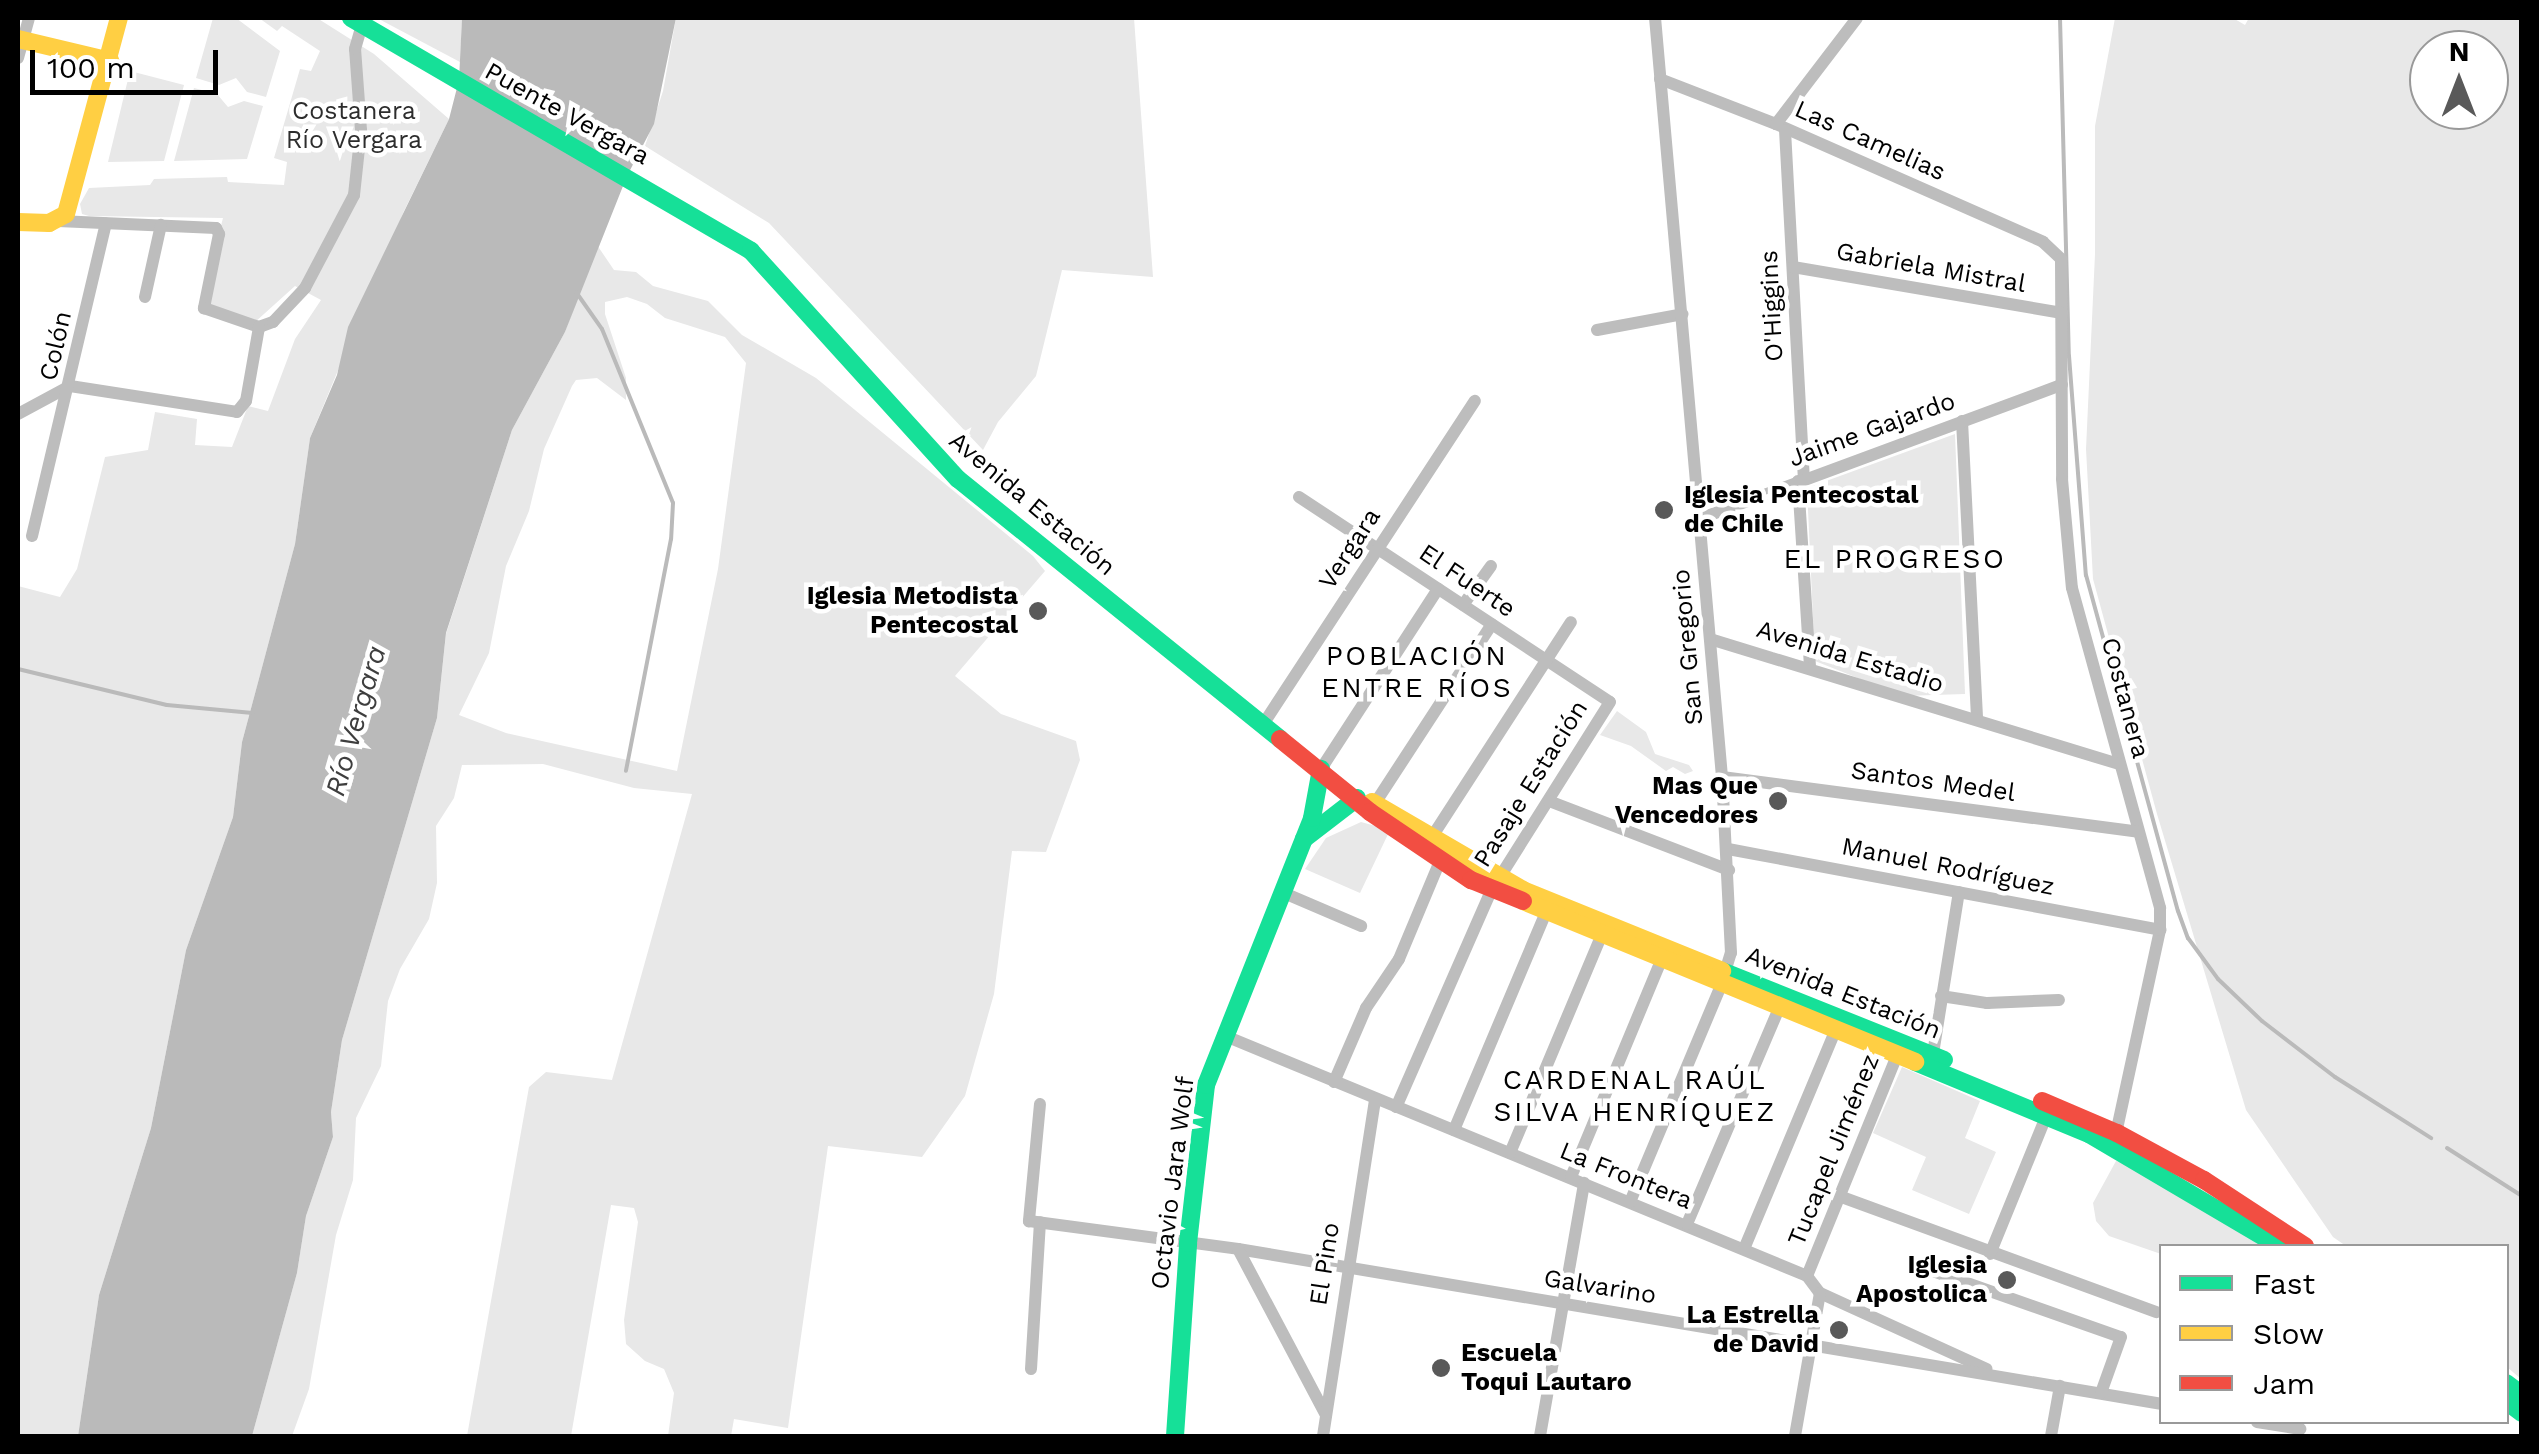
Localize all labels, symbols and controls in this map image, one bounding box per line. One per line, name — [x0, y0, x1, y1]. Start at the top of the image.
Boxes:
scale bar — [35, 30, 222, 92]
north arrow — [2409, 30, 2509, 130]
text: N — [2449, 35, 2469, 68]
text: 100 m — [47, 50, 135, 85]
street label: Puente Vergara — [479, 56, 655, 172]
street label: Las Camelias — [1790, 94, 1950, 188]
park label: Costanera Río Vergara — [285, 97, 423, 156]
street label: Gabriela Mistral — [1833, 236, 2029, 300]
street label: O'Higgins — [1754, 250, 1790, 362]
street label: Colón — [33, 308, 79, 384]
street label: Jaime Gajardo — [1785, 386, 1959, 474]
street label: Avenida Estación — [943, 426, 1121, 582]
place label: Iglesia Pentecostal de Chile — [1684, 481, 1919, 540]
marker: Iglesia Pentecostal de Chile — [1653, 499, 1675, 521]
street label: Vergara — [1313, 503, 1387, 595]
street label: El Fuerte — [1413, 538, 1521, 624]
district label: EL PROGRESO — [1783, 542, 2007, 576]
street label: San Gregorio — [1666, 568, 1710, 726]
place label: Iglesia Metodista Pentecostal — [807, 582, 1018, 641]
marker: Iglesia Metodista Pentecostal — [1027, 600, 1049, 622]
street label: Avenida Estadio — [1753, 614, 1947, 700]
street label: Costanera — [2094, 634, 2156, 762]
district label: POBLACIÓN ENTRE RÍOS — [1321, 639, 1513, 705]
water label: Río Vergara — [318, 642, 394, 800]
street label: Pasaje Estación — [1468, 695, 1594, 873]
street label: Santos Medel — [1849, 756, 2017, 808]
place label: Mas Que Vencedores — [1615, 772, 1758, 831]
marker: Mas Que Vencedores — [1767, 790, 1789, 812]
street label: Manuel Rodríguez — [1839, 832, 2057, 902]
street label: Avenida Estación — [1741, 940, 1945, 1046]
street label: Tucapel Jiménez — [1782, 1049, 1886, 1251]
district label: CARDENAL RAÚL SILVA HENRÍQUEZ — [1493, 1063, 1777, 1129]
street label: Octavio Jara Wolf — [1145, 1074, 1201, 1292]
street label: La Frontera — [1555, 1136, 1697, 1216]
street label: El Pino — [1304, 1220, 1346, 1308]
legend — [2159, 1244, 2509, 1424]
place label: Iglesia Apostolica — [1856, 1251, 1987, 1310]
street label: Galvarino — [1542, 1263, 1658, 1311]
text: Fast — [2253, 1266, 2315, 1301]
marker: Iglesia Apostolica — [1996, 1269, 2018, 1291]
place label: La Estrella de David — [1686, 1301, 1819, 1360]
text: Slow — [2253, 1316, 2324, 1351]
marker: La Estrella de David — [1828, 1319, 1850, 1341]
place label: Escuela Toqui Lautaro — [1461, 1339, 1632, 1398]
marker: Escuela Toqui Lautaro — [1430, 1357, 1452, 1379]
text: Jam — [2253, 1366, 2315, 1401]

